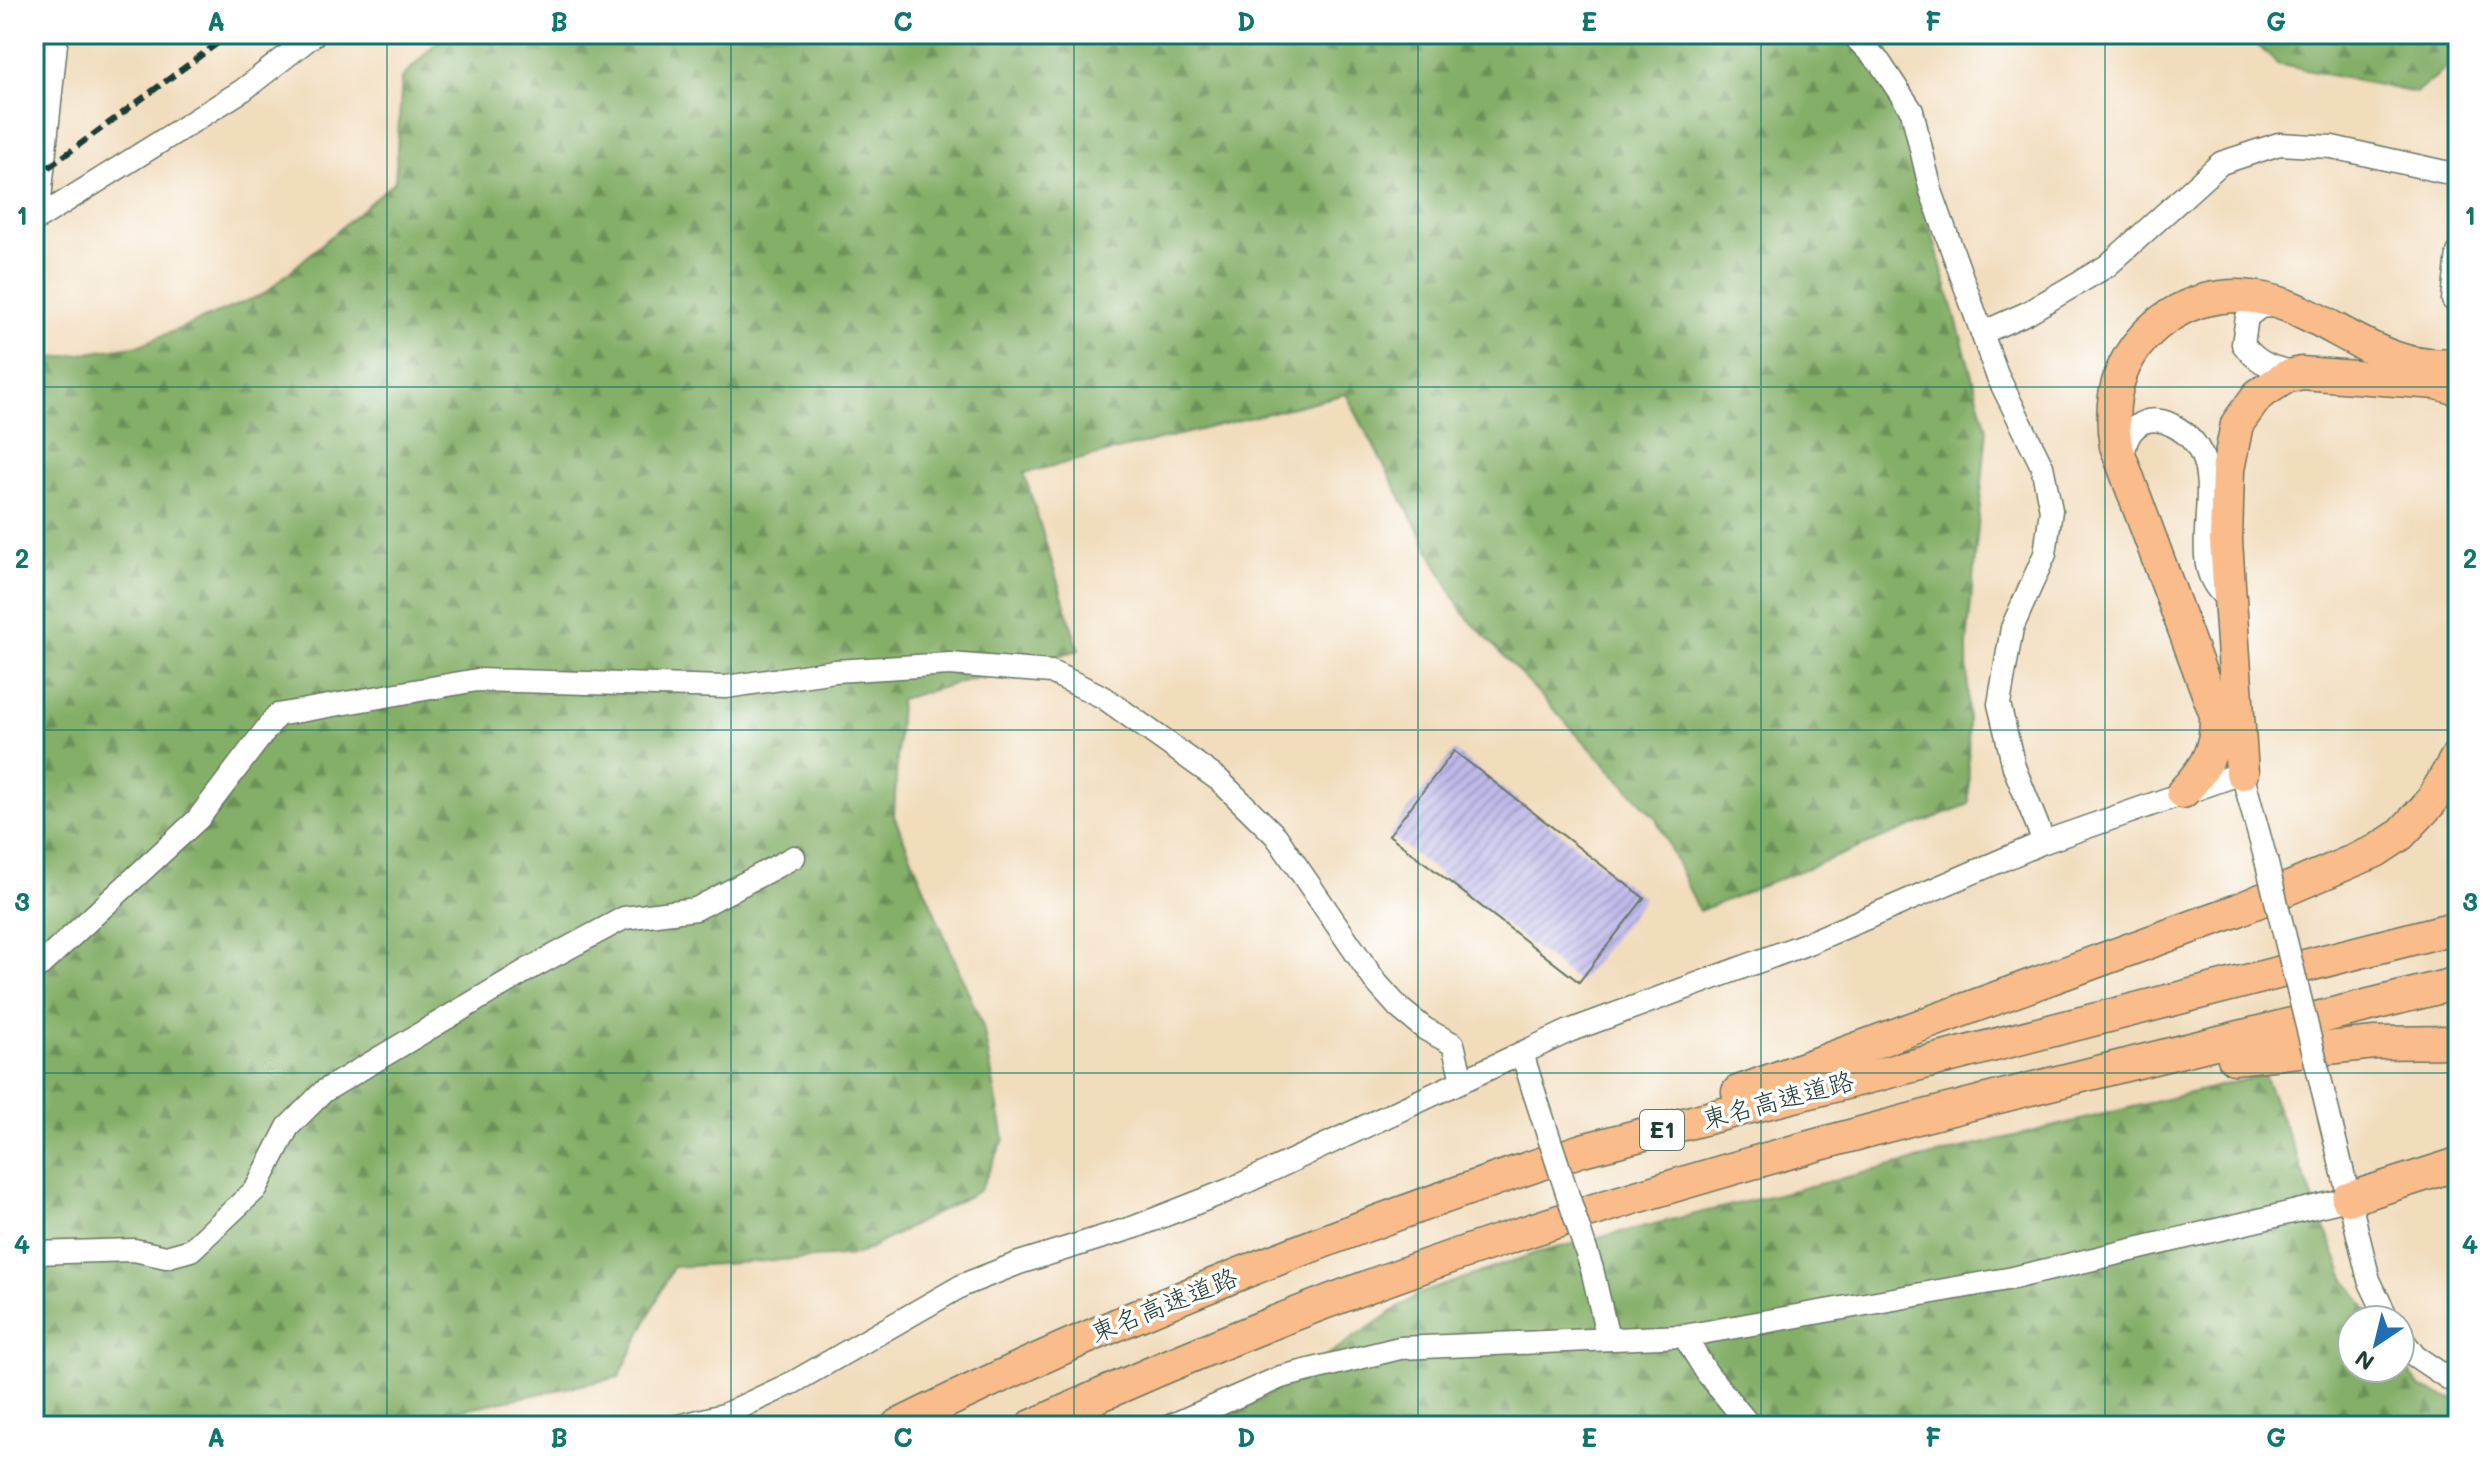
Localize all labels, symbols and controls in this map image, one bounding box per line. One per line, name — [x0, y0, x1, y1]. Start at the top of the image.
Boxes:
text: A — [207, 4, 225, 38]
text: B — [550, 4, 568, 38]
text: C — [893, 4, 913, 38]
text: D — [1237, 4, 1255, 38]
text: E — [1581, 4, 1597, 38]
text: F — [1925, 4, 1941, 38]
text: G — [2266, 4, 2286, 38]
text: 1 — [16, 198, 28, 232]
text: 1 — [2464, 198, 2476, 232]
text: 2 — [15, 541, 29, 575]
text: 2 — [2463, 541, 2477, 575]
text: 3 — [14, 884, 30, 918]
text: 3 — [2462, 884, 2478, 918]
street label: 東名高速道路 — [1698, 1062, 1857, 1136]
road number: E1 — [1640, 1110, 1684, 1150]
text: 4 — [14, 1227, 30, 1261]
text: 4 — [2462, 1227, 2478, 1261]
street label: 東名高速道路 — [1085, 1259, 1242, 1349]
north arrow — [2336, 1304, 2416, 1384]
text: N — [2349, 1344, 2379, 1377]
text: A — [207, 1420, 225, 1454]
text: B — [550, 1420, 568, 1454]
text: C — [893, 1420, 913, 1454]
text: D — [1237, 1420, 1255, 1454]
text: E — [1581, 1420, 1597, 1454]
text: F — [1925, 1420, 1941, 1454]
text: G — [2266, 1420, 2286, 1454]

